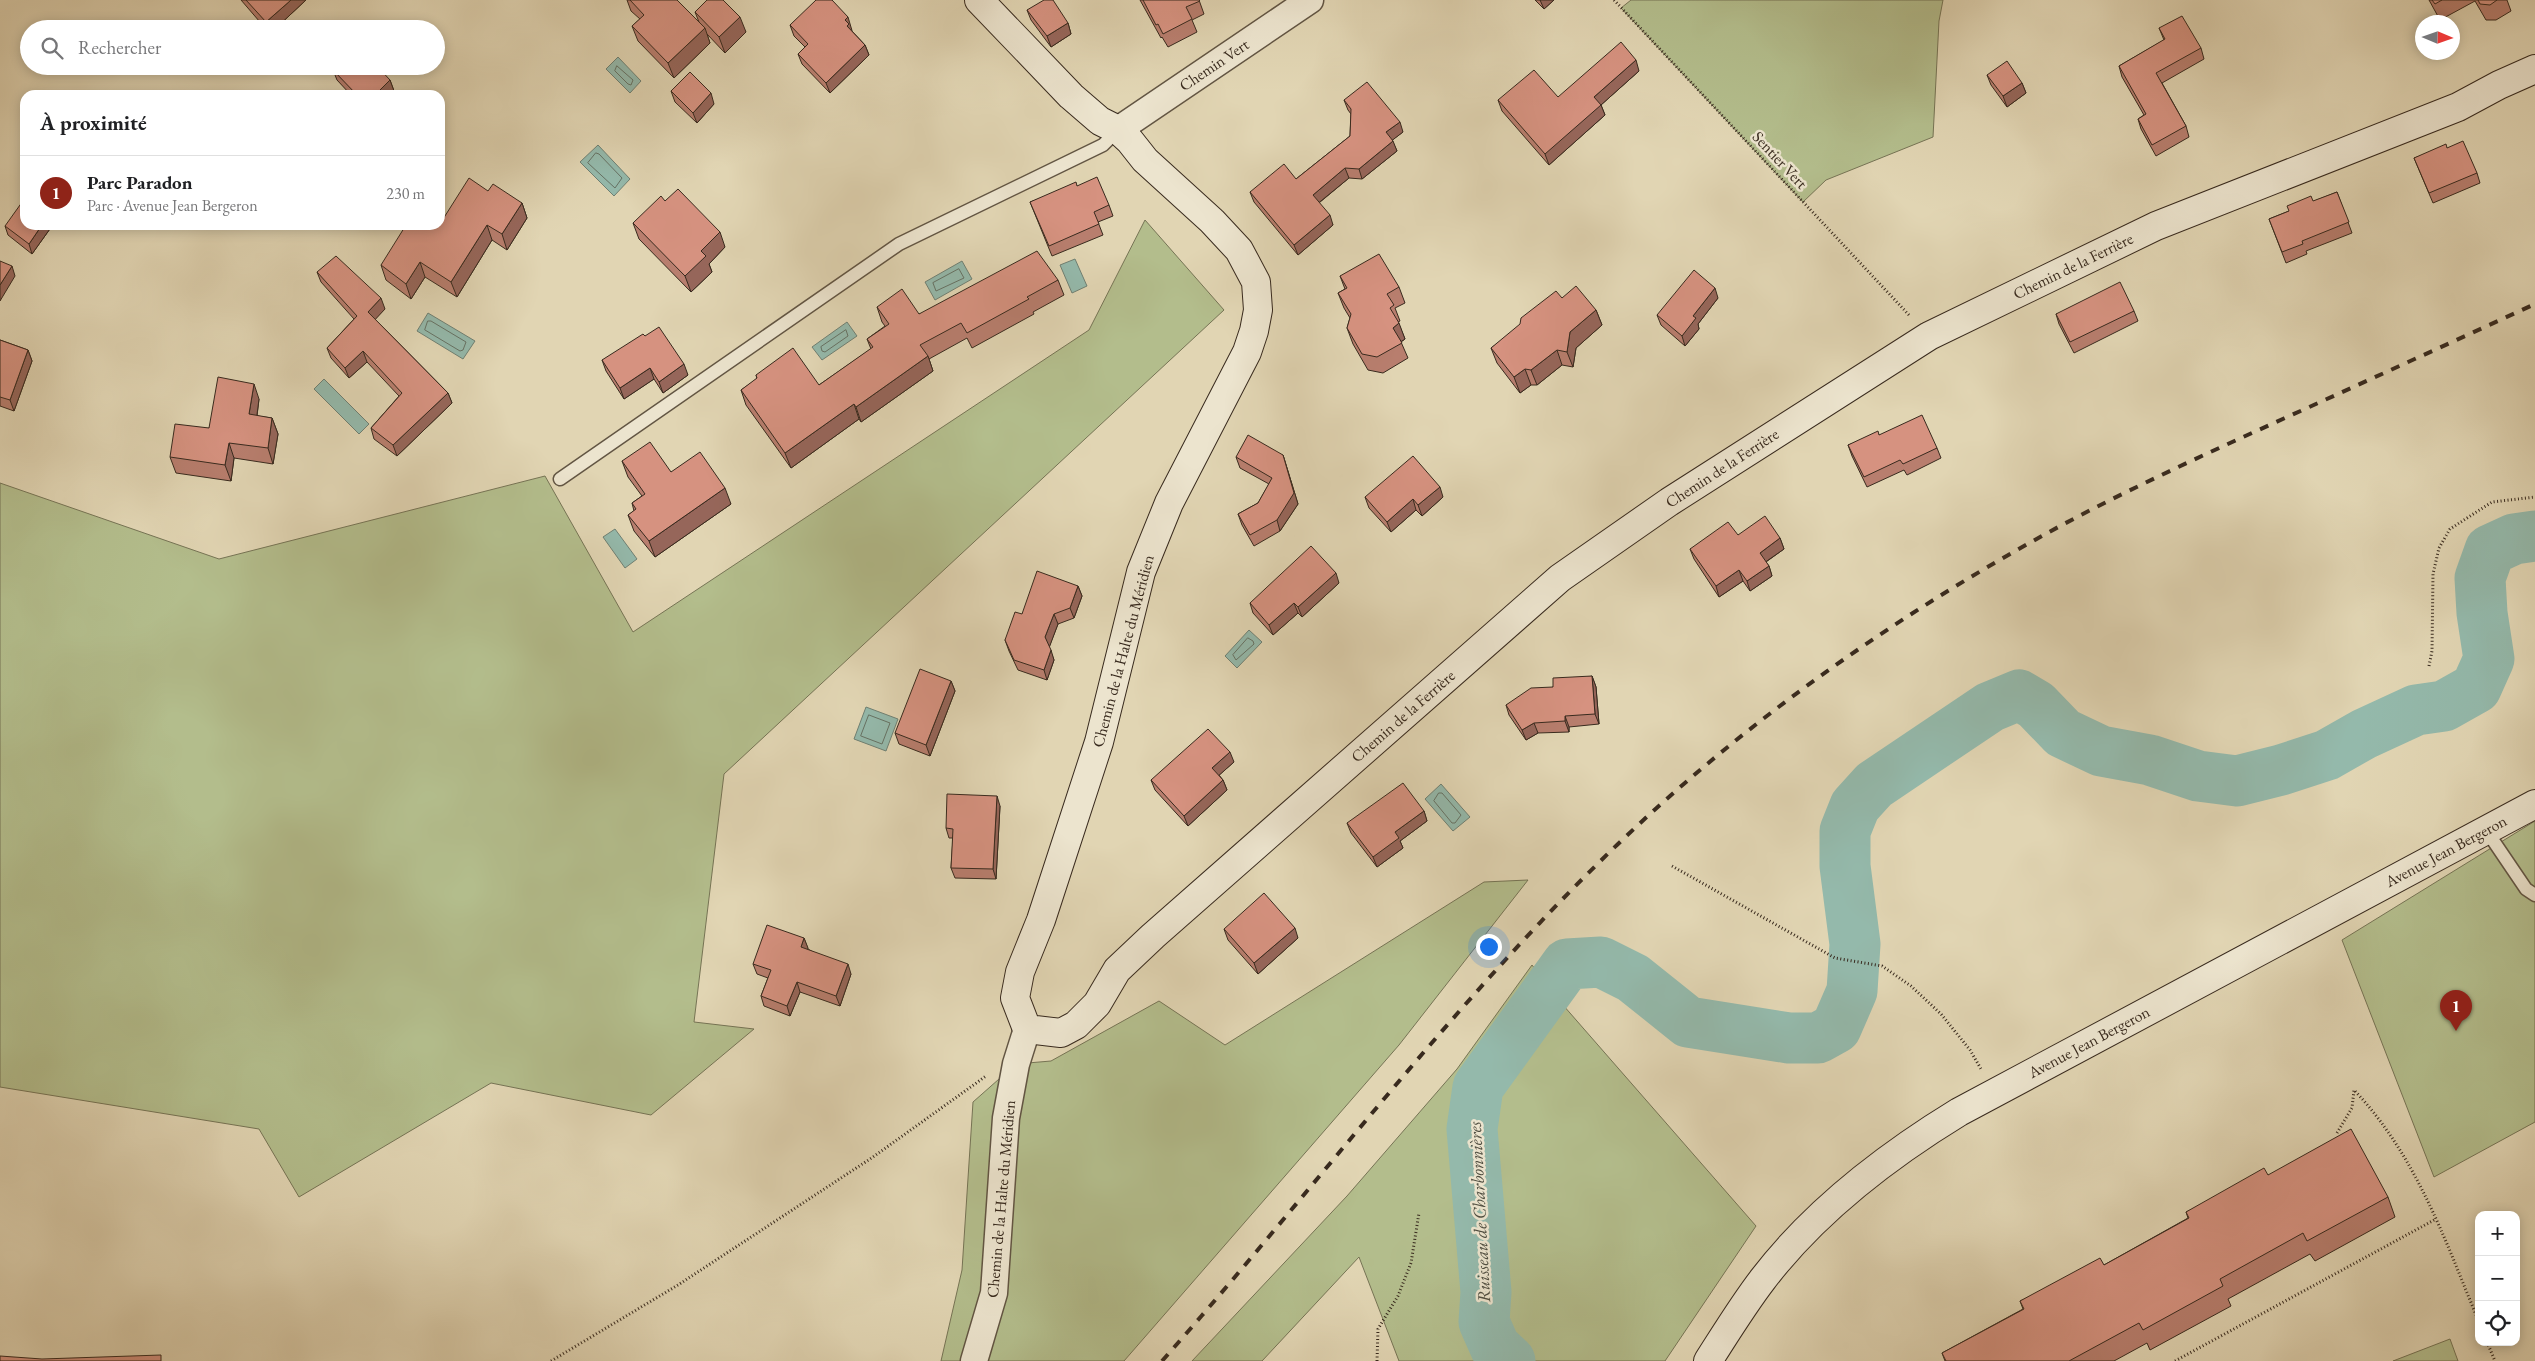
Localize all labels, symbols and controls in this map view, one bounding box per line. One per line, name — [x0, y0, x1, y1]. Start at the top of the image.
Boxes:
north arrow — [2415, 15, 2460, 60]
search box — [20, 20, 445, 75]
icon: search — [38, 34, 66, 62]
street label: Chemin Vert — [1175, 34, 1253, 96]
text: Rechercher — [78, 35, 161, 60]
text: À proximité — [40, 109, 147, 136]
street label: Sentier Vert — [1748, 127, 1812, 193]
text: Parc Paradon — [87, 170, 192, 195]
text: 1 — [52, 183, 60, 204]
text: 230 m — [386, 183, 425, 204]
text: Parc · Avenue Jean Bergeron — [87, 195, 258, 216]
street label: Chemin de la Ferrière — [2009, 228, 2137, 304]
street label: Chemin de la Ferrière — [1661, 423, 1783, 513]
street label: Chemin de la Halte du Méridien — [1087, 552, 1159, 750]
street label: Chemin de la Ferrière — [1347, 665, 1459, 767]
street label: Avenue Jean Bergeron — [2381, 810, 2511, 892]
your location — [1476, 934, 1502, 960]
pin: 1 — [2440, 990, 2472, 1031]
street label: Avenue Jean Bergeron — [2024, 1001, 2154, 1083]
street label: Chemin de la Halte du Méridien — [982, 1099, 1020, 1299]
water label: Ruisseau de Charbonnières — [1463, 1120, 1495, 1303]
map controls — [2475, 1211, 2520, 1346]
button: + — [2475, 1211, 2520, 1256]
button: − — [2475, 1256, 2520, 1301]
button: locate — [2475, 1301, 2520, 1346]

